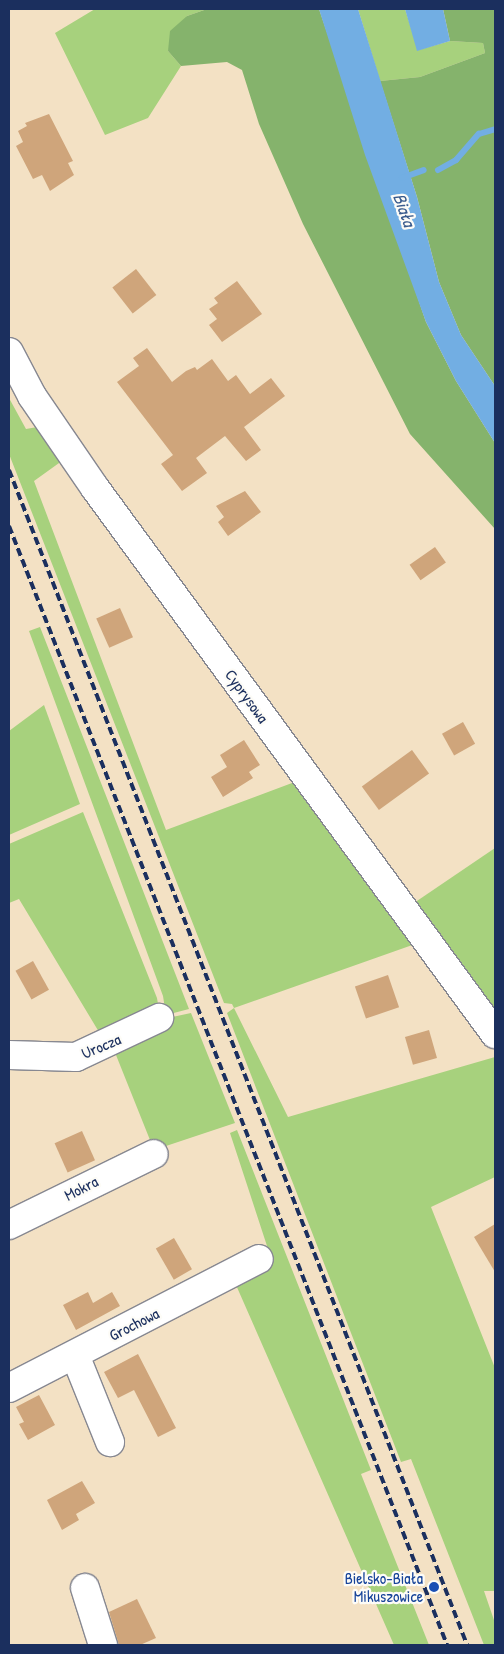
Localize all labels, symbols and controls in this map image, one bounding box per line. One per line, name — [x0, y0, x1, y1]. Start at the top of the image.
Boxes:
water label: Biała — [388, 190, 420, 230]
street label: Cyprysowa — [221, 665, 273, 727]
street label: Urocza — [79, 1029, 123, 1063]
street label: Mokra — [61, 1171, 101, 1205]
street label: Grochowa — [106, 1303, 162, 1345]
place label: Bielsko-Biała Mikuszowice — [345, 1568, 423, 1606]
marker: Bielsko-Biała Mikuszowice — [427, 1580, 441, 1594]

